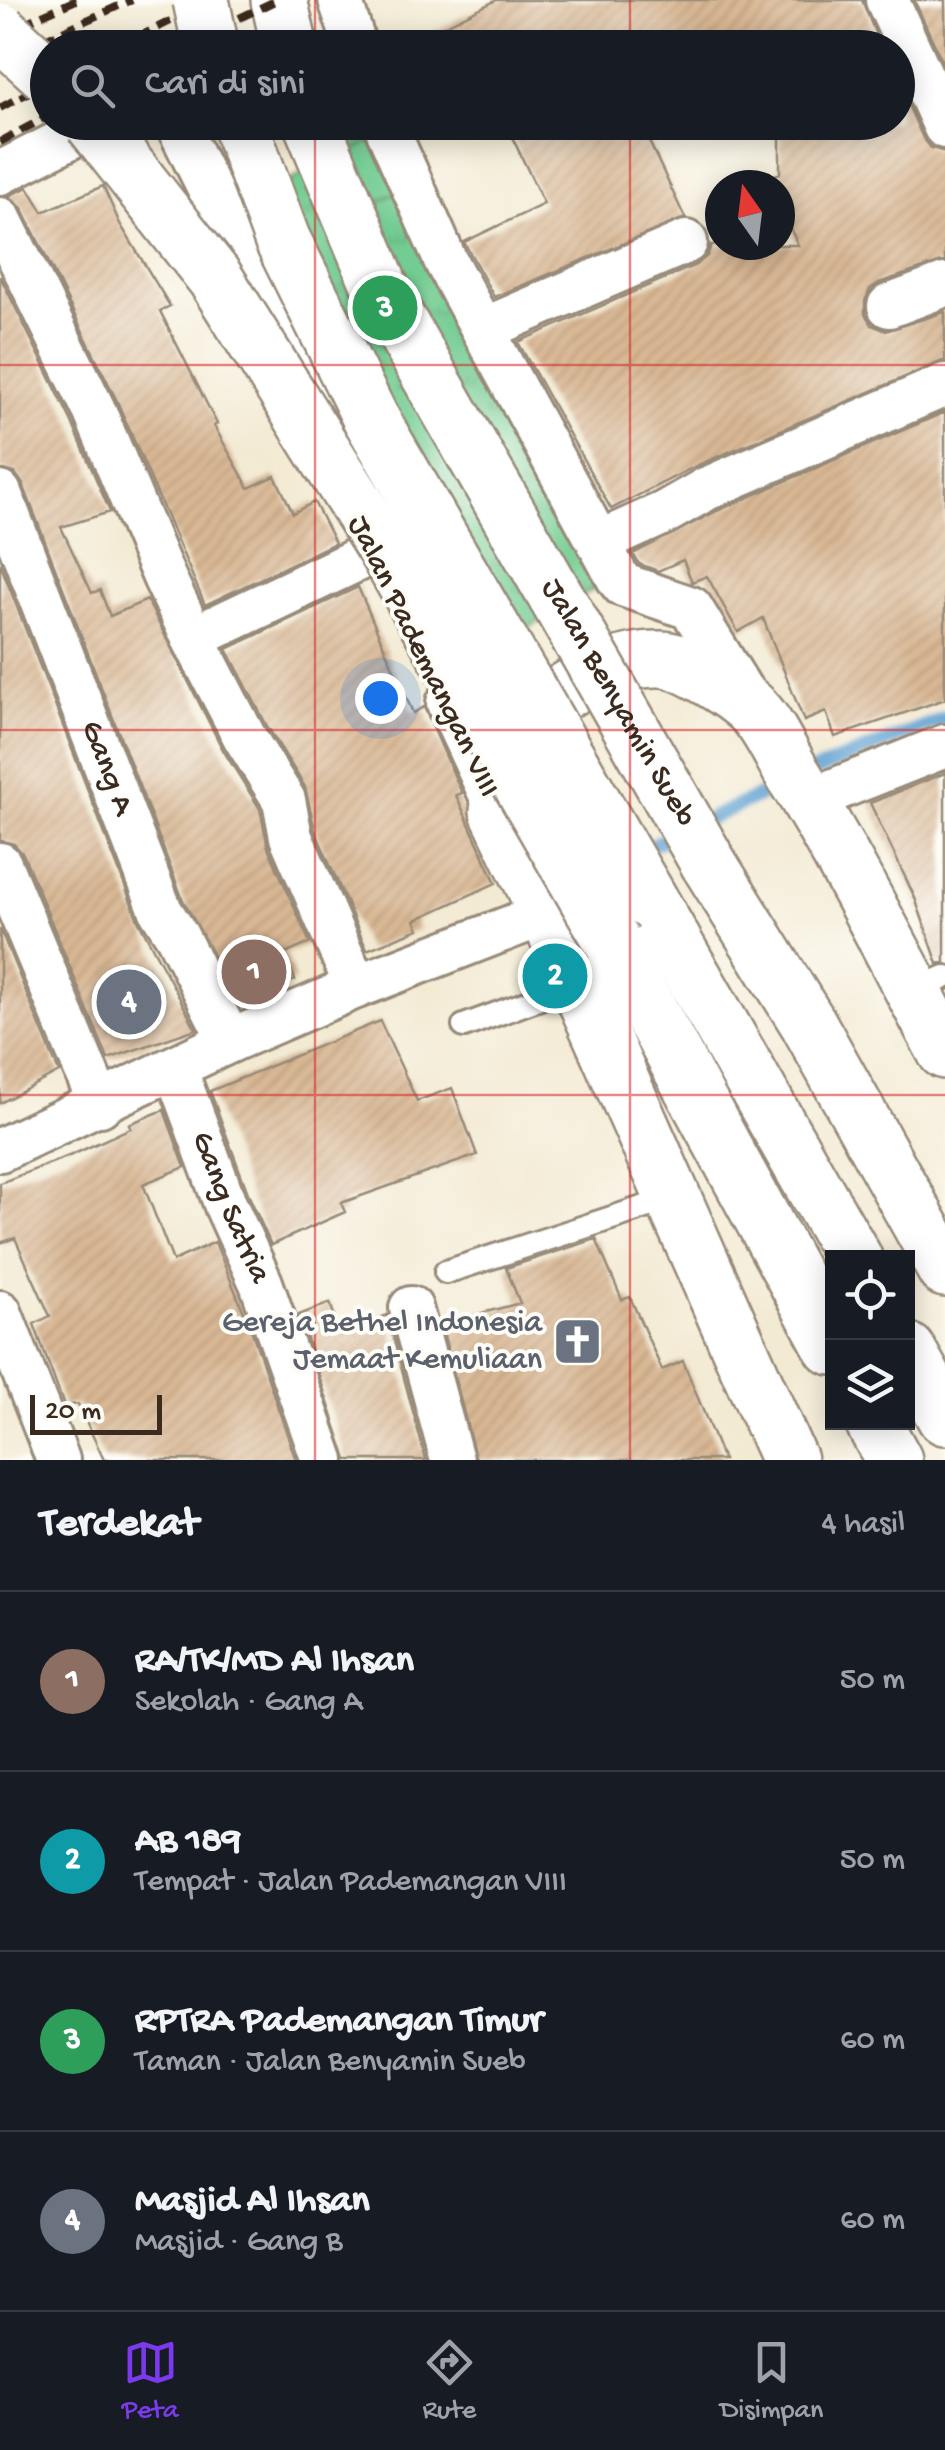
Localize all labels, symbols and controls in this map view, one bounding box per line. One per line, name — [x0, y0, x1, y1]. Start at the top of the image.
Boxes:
search box — [30, 30, 915, 140]
icon: search — [65, 58, 120, 113]
text: Cari di sini — [145, 63, 305, 107]
north arrow — [705, 170, 795, 260]
pin: 3 — [352, 270, 418, 346]
street label: Jalan Pademangan VIII — [337, 510, 507, 804]
street label: Jalan Benyamin Sueb — [531, 573, 703, 834]
your location — [355, 673, 406, 724]
street label: Gang A — [71, 716, 142, 823]
pin: 1 — [222, 934, 286, 1010]
pin: 2 — [522, 938, 588, 1014]
pin: 4 — [96, 964, 162, 1040]
street label: Gang Satria — [181, 1127, 278, 1291]
map controls — [825, 1250, 915, 1430]
button: locate — [825, 1250, 915, 1340]
place label: Gereja Bethel Indonesia Jemaat Kemuliaan — [222, 1305, 543, 1380]
church icon: Gereja Bethel Indonesia Jemaat Kemuliaan — [551, 1316, 603, 1368]
button: layers — [825, 1340, 915, 1430]
scale bar — [30, 1390, 162, 1434]
text: 20 m — [45, 1396, 101, 1429]
text: Terdekat — [40, 1501, 198, 1550]
text: 4 hasil — [822, 1506, 905, 1544]
text: RA/TK/MD Al Ihsan — [135, 1640, 414, 1684]
text: 1 — [66, 1662, 79, 1700]
text: 50 m — [840, 1662, 905, 1700]
text: Sekolah · Gang A — [135, 1684, 362, 1722]
text: AB 189 — [135, 1820, 241, 1864]
text: 2 — [65, 1842, 80, 1880]
text: 50 m — [840, 1842, 905, 1880]
text: Tempat · Jalan Pademangan VIII — [135, 1864, 567, 1902]
text: RPTRA Pademangan Timur — [135, 2000, 543, 2044]
text: 3 — [64, 2022, 81, 2060]
text: 60 m — [840, 2022, 905, 2060]
text: Taman · Jalan Benyamin Sueb — [135, 2044, 526, 2082]
text: Masjid Al Ihsan — [135, 2180, 369, 2224]
text: 4 — [65, 2202, 80, 2240]
text: 60 m — [840, 2202, 905, 2240]
text: Masjid · Gang B — [135, 2224, 342, 2262]
tab: Peta — [122, 2335, 179, 2428]
tab: Rute — [422, 2335, 477, 2428]
tab: Disimpan — [720, 2335, 823, 2428]

